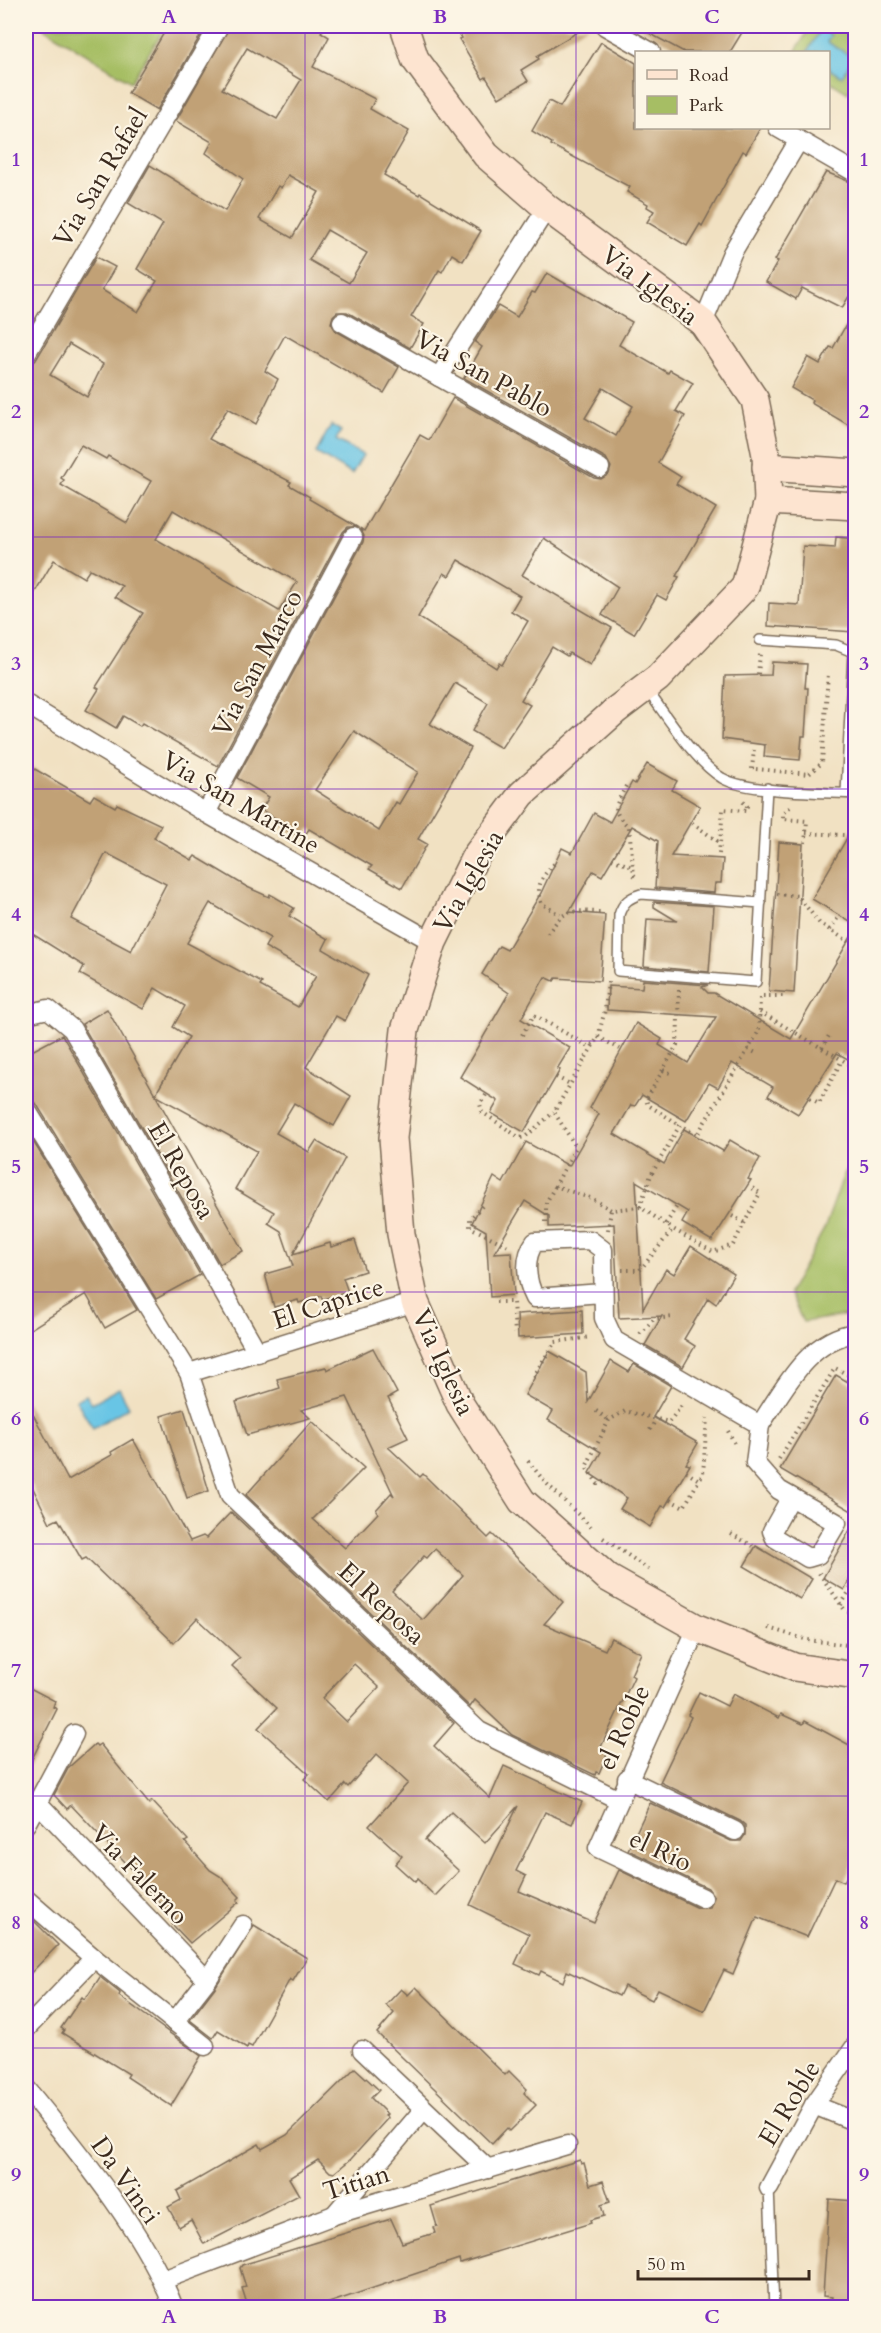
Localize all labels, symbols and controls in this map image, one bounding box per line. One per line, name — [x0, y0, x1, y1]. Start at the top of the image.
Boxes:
text: A — [161, 3, 177, 30]
text: B — [433, 3, 447, 30]
text: C — [704, 3, 720, 30]
legend — [635, 51, 830, 129]
text: Road — [689, 63, 729, 88]
text: Park — [689, 93, 724, 118]
street label: Via San Rafael — [45, 100, 156, 254]
text: 1 — [11, 146, 21, 173]
text: 1 — [859, 146, 869, 173]
street label: Via Iglesia — [594, 237, 706, 334]
street label: Via San Pablo — [409, 321, 559, 426]
text: 2 — [11, 398, 21, 425]
text: 2 — [859, 398, 869, 425]
street label: Via San Marco — [204, 584, 311, 743]
text: 3 — [11, 650, 21, 677]
text: 3 — [859, 650, 869, 677]
street label: Via San Martine — [155, 743, 327, 862]
street label: Via Iglesia — [425, 823, 512, 939]
text: 4 — [11, 901, 21, 928]
text: 4 — [859, 901, 869, 928]
street label: El Reposa — [140, 1115, 224, 1225]
text: 5 — [11, 1153, 21, 1180]
text: 5 — [859, 1153, 869, 1180]
street label: El Caprice — [268, 1269, 388, 1338]
street label: Via Iglesia — [404, 1303, 483, 1421]
text: 6 — [11, 1405, 21, 1432]
text: 6 — [859, 1405, 869, 1432]
street label: El Reposa — [330, 1554, 433, 1653]
text: 7 — [11, 1657, 21, 1684]
text: 7 — [859, 1657, 869, 1684]
street label: el Roble — [589, 1679, 658, 1775]
street label: Via Falerno — [83, 1816, 196, 1932]
street label: el Rio — [624, 1821, 698, 1880]
text: 8 — [11, 1909, 21, 1936]
text: 8 — [859, 1909, 869, 1936]
street label: El Roble — [750, 2054, 829, 2153]
street label: Da Vinci — [83, 2129, 169, 2231]
street label: Titian — [319, 2156, 394, 2209]
text: 9 — [11, 2161, 21, 2188]
text: 9 — [859, 2161, 869, 2188]
scale bar — [638, 2243, 809, 2281]
text: 50 m — [647, 2252, 686, 2277]
text: A — [161, 2303, 177, 2330]
text: B — [433, 2303, 447, 2330]
text: C — [704, 2303, 720, 2330]

